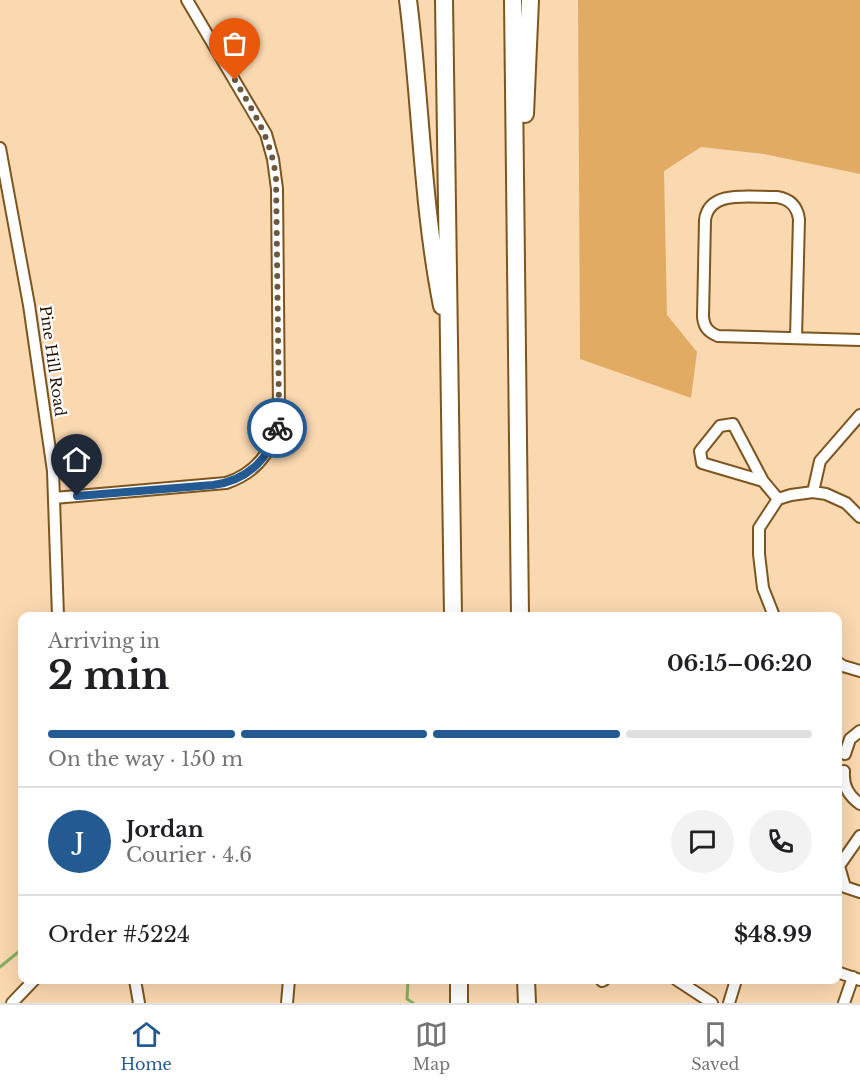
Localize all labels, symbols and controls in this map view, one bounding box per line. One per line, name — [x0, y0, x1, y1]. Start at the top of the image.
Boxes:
pin — [209, 18, 260, 80]
icon: bag — [218, 27, 251, 60]
street label: Pine Hill Road — [36, 304, 70, 418]
courier — [247, 398, 307, 458]
icon: bike — [261, 412, 294, 445]
pin — [51, 434, 102, 496]
icon: home — [60, 443, 93, 476]
text: Arriving in — [48, 629, 160, 653]
text: 06:15–06:20 — [667, 650, 812, 677]
text: 2 min — [48, 651, 169, 700]
text: On the way · 150 m — [48, 747, 243, 771]
button: chat — [671, 810, 734, 873]
button: phone — [749, 810, 812, 873]
text: Jordan — [126, 816, 204, 843]
text: J — [75, 828, 84, 855]
text: Courier · 4.6 — [126, 843, 252, 867]
text: Order #5224 — [48, 921, 190, 948]
text: $48.99 — [734, 921, 812, 948]
tab: Home — [121, 1018, 172, 1074]
tab: Map — [413, 1018, 450, 1074]
tab: Saved — [691, 1018, 739, 1074]

